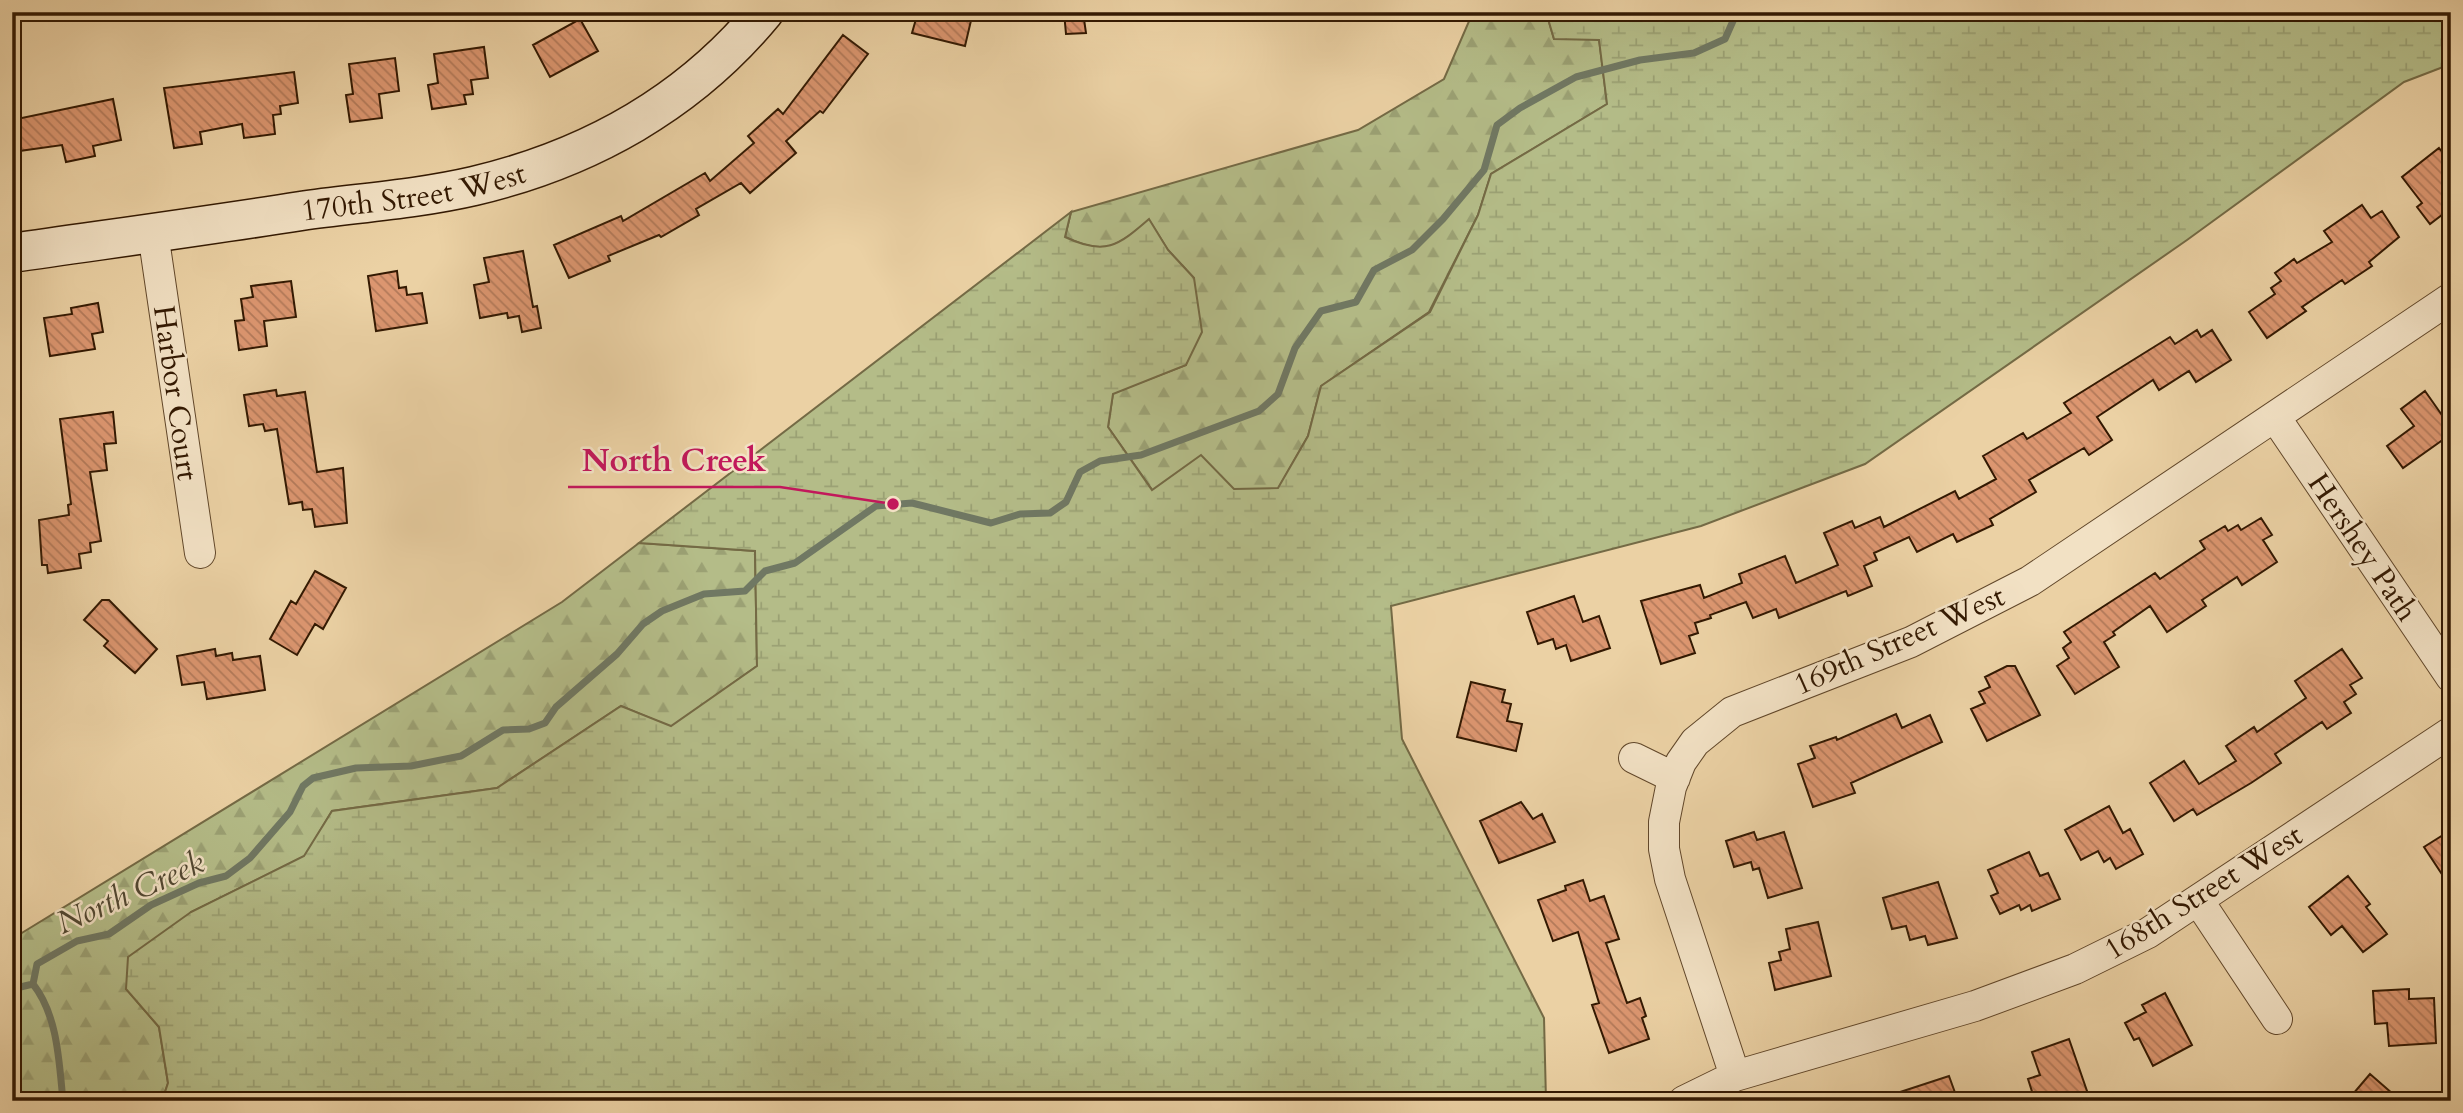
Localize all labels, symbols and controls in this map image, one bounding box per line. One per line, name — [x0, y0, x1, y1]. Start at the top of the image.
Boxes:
street label: 170th Street West — [299, 153, 531, 232]
street label: Harbor Court — [143, 303, 208, 484]
callout: North Creek — [568, 434, 780, 487]
text: North Creek — [582, 439, 766, 483]
street label: Hershey Path — [2298, 465, 2427, 630]
street label: 169th Street West — [1787, 575, 2012, 705]
street label: 168th Street West — [2096, 815, 2311, 970]
water label: North Creek — [49, 841, 212, 945]

